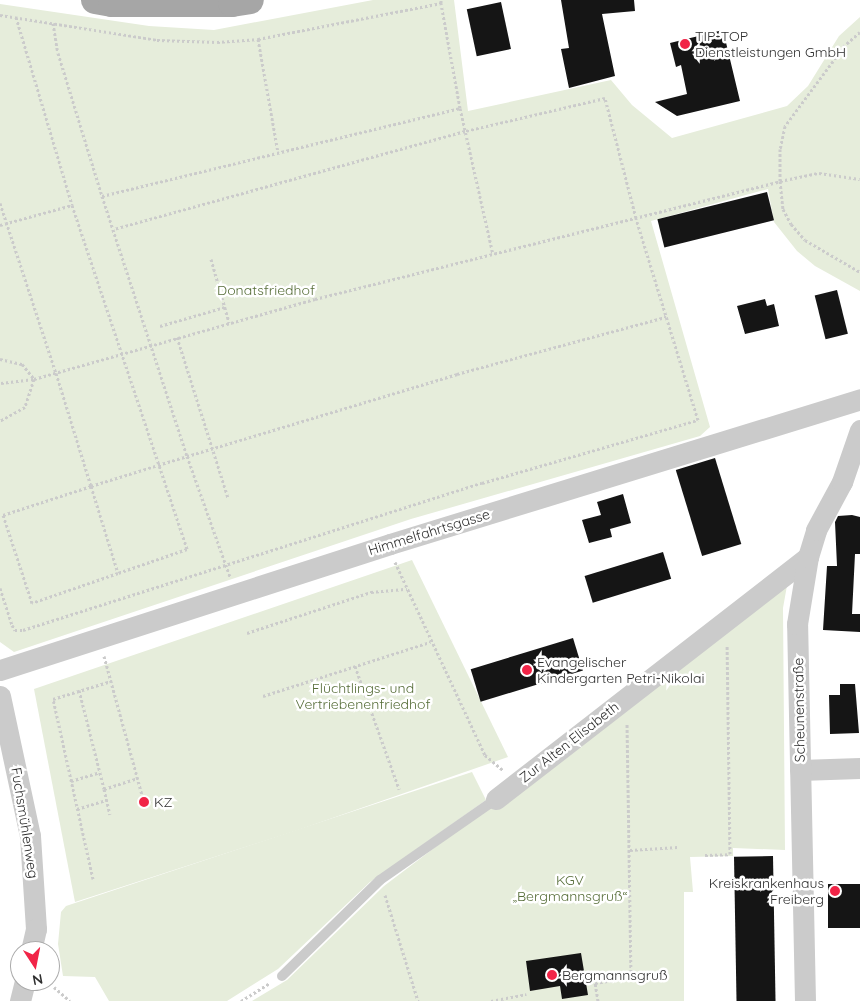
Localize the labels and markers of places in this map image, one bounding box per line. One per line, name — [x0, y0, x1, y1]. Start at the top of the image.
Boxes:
place label: TIP-TOP Dienstleistungen GmbH — [695, 28, 846, 60]
marker: TIP-TOP Dienstleistungen GmbH — [679, 38, 691, 50]
place label: Evangelischer Kindergarten Petri-Nikolai — [537, 654, 704, 686]
marker: Evangelischer Kindergarten Petri-Nikolai — [521, 664, 533, 676]
place label: KZ — [154, 794, 172, 810]
marker: KZ — [138, 796, 150, 808]
place label: Kreiskrankenhaus Freiberg — [709, 875, 824, 908]
marker: Kreiskrankenhaus Freiberg — [828, 884, 842, 898]
place label: Bergmannsgruß — [562, 967, 668, 983]
marker: Bergmannsgruß — [546, 969, 558, 981]

